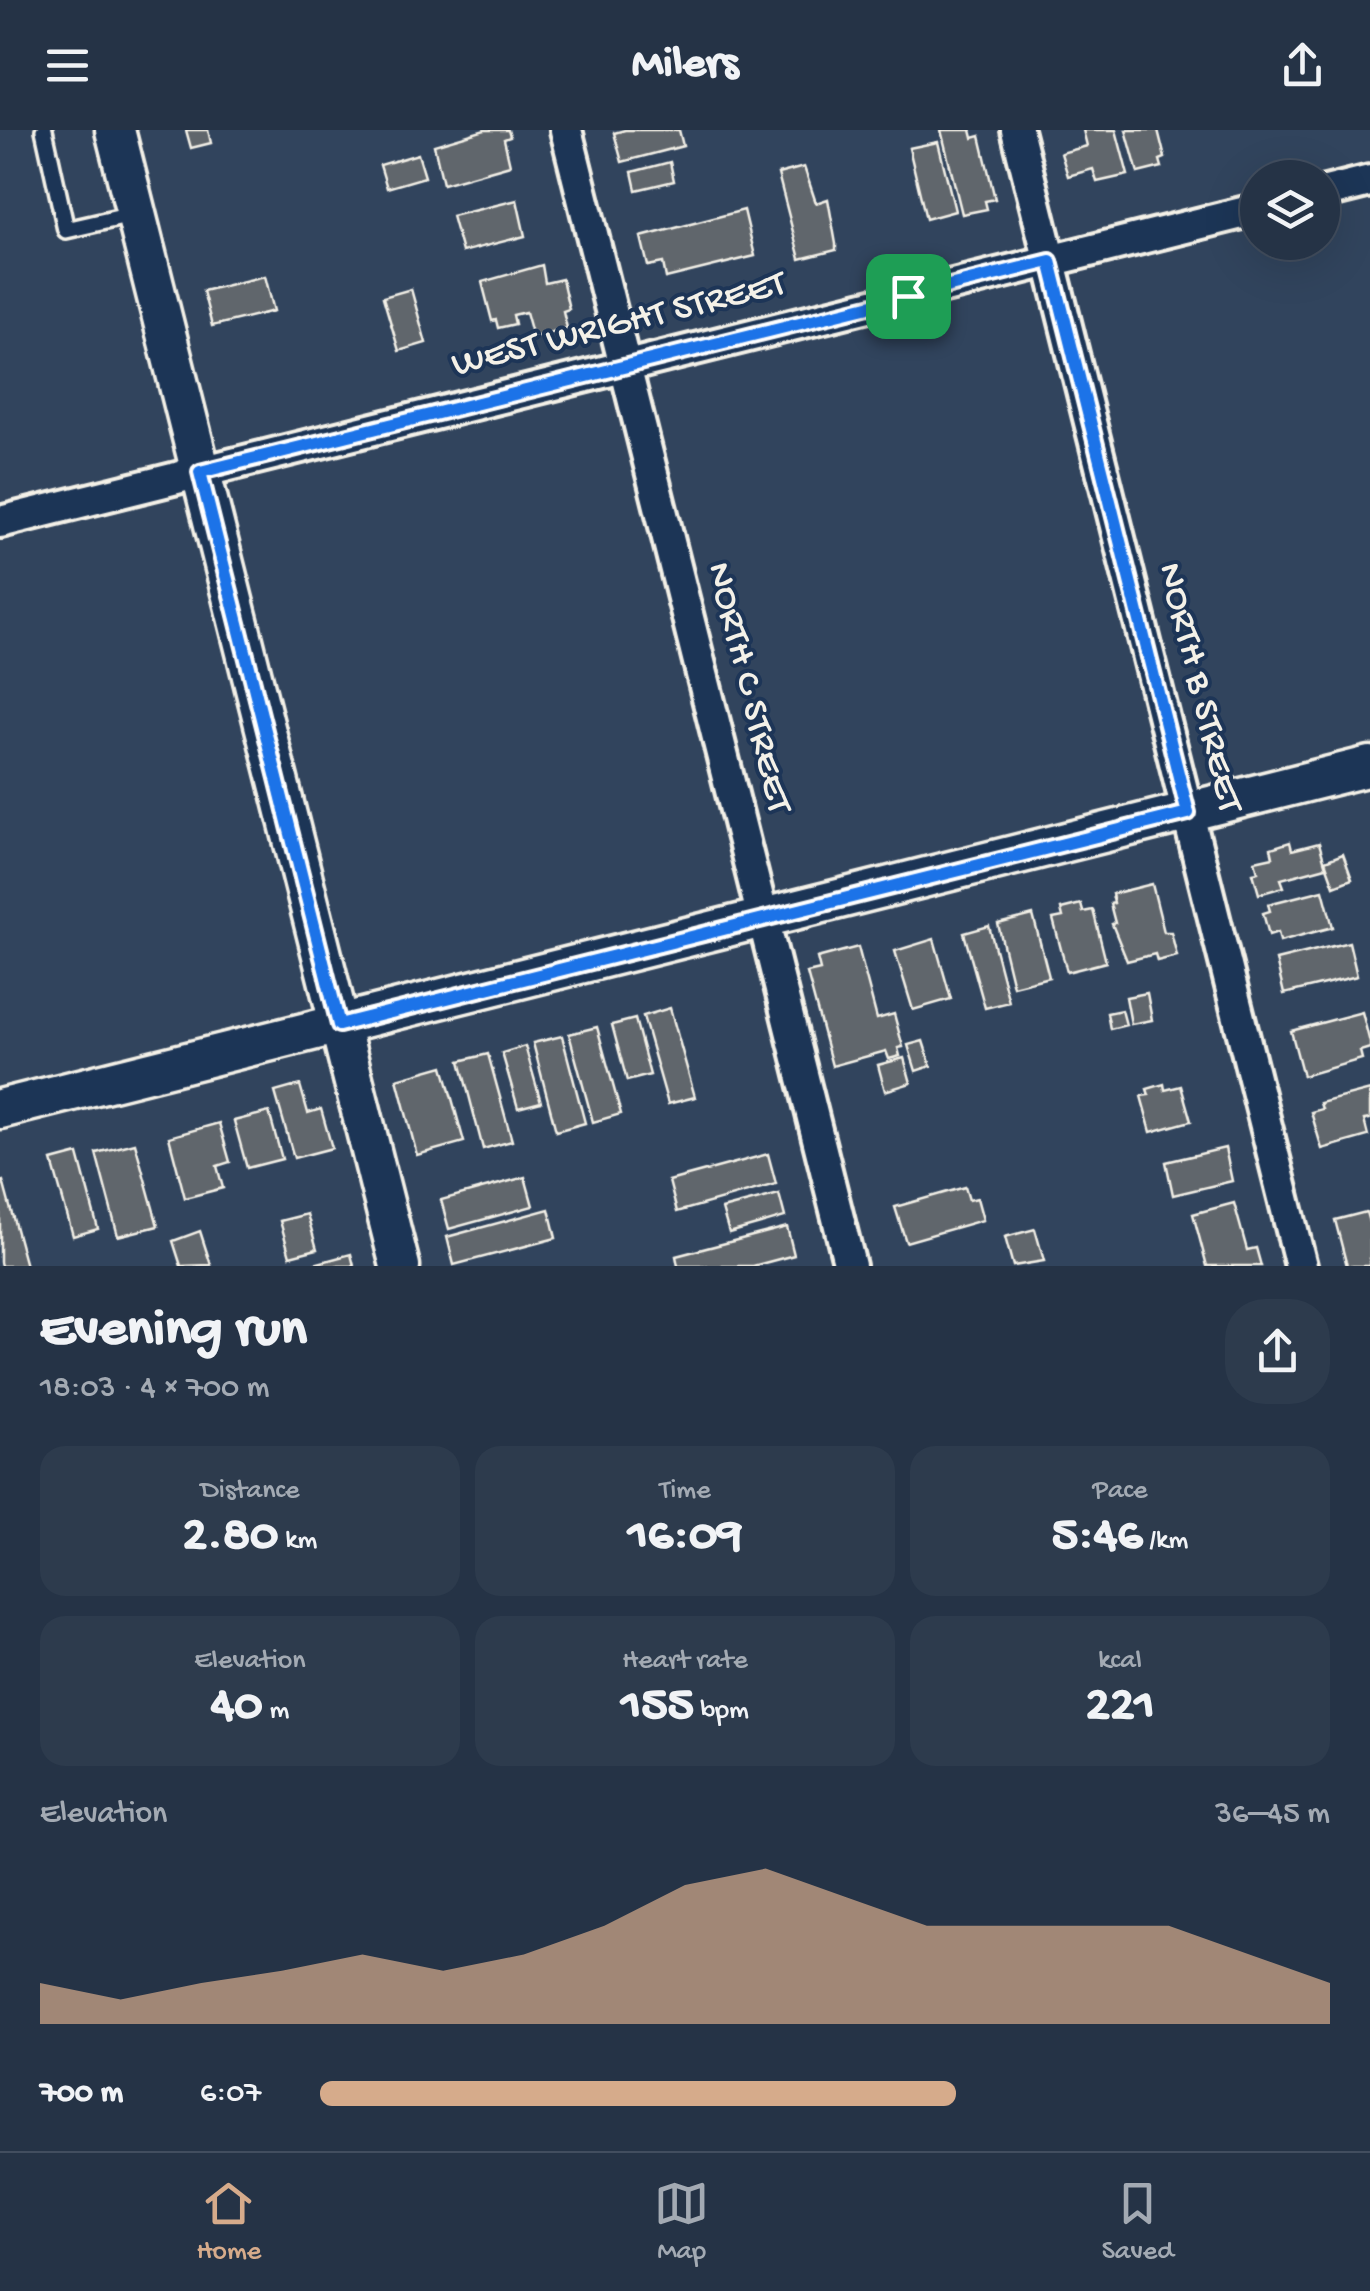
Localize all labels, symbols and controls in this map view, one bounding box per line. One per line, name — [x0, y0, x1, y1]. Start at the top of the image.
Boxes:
icon: menu — [40, 38, 95, 93]
icon: share — [1275, 38, 1330, 93]
text: Milers — [632, 39, 738, 92]
map controls — [1240, 160, 1340, 260]
button: layers — [1240, 160, 1340, 260]
pin — [866, 254, 951, 339]
street label: WEST WRIGHT STREET — [448, 263, 792, 389]
icon: arrive — [881, 269, 936, 324]
street label: NORTH C STREET — [695, 558, 800, 819]
street label: NORTH B STREET — [1146, 559, 1251, 819]
button: share — [1225, 1299, 1330, 1404]
text: Evening run — [40, 1300, 307, 1364]
text: 18:03 · 4 × 700 m — [40, 1370, 270, 1408]
text: Distance — [201, 1475, 299, 1508]
text: Time — [659, 1475, 711, 1508]
text: Pace — [1093, 1475, 1147, 1508]
text: 2.80 — [183, 1508, 279, 1567]
text: 16:09 — [628, 1508, 742, 1567]
text: 5:46 — [1052, 1508, 1143, 1567]
text: km — [279, 1525, 318, 1558]
text: /km — [1143, 1525, 1188, 1558]
text: Elevation — [194, 1645, 306, 1678]
text: Heart rate — [622, 1645, 748, 1678]
text: kcal — [1098, 1645, 1142, 1678]
text: 40 — [211, 1678, 263, 1737]
text: 155 — [621, 1678, 694, 1737]
text: 221 — [1085, 1678, 1155, 1737]
text: m — [263, 1695, 289, 1728]
text: bpm — [694, 1695, 749, 1728]
text: Elevation — [40, 1796, 167, 1834]
text: 36–45 m — [1215, 1796, 1330, 1834]
text: 700 m — [40, 2075, 123, 2113]
text: 6:07 — [200, 2075, 261, 2113]
tab: Home — [196, 2176, 261, 2269]
tab: Map — [654, 2176, 709, 2269]
tab: Saved — [1102, 2176, 1174, 2269]

